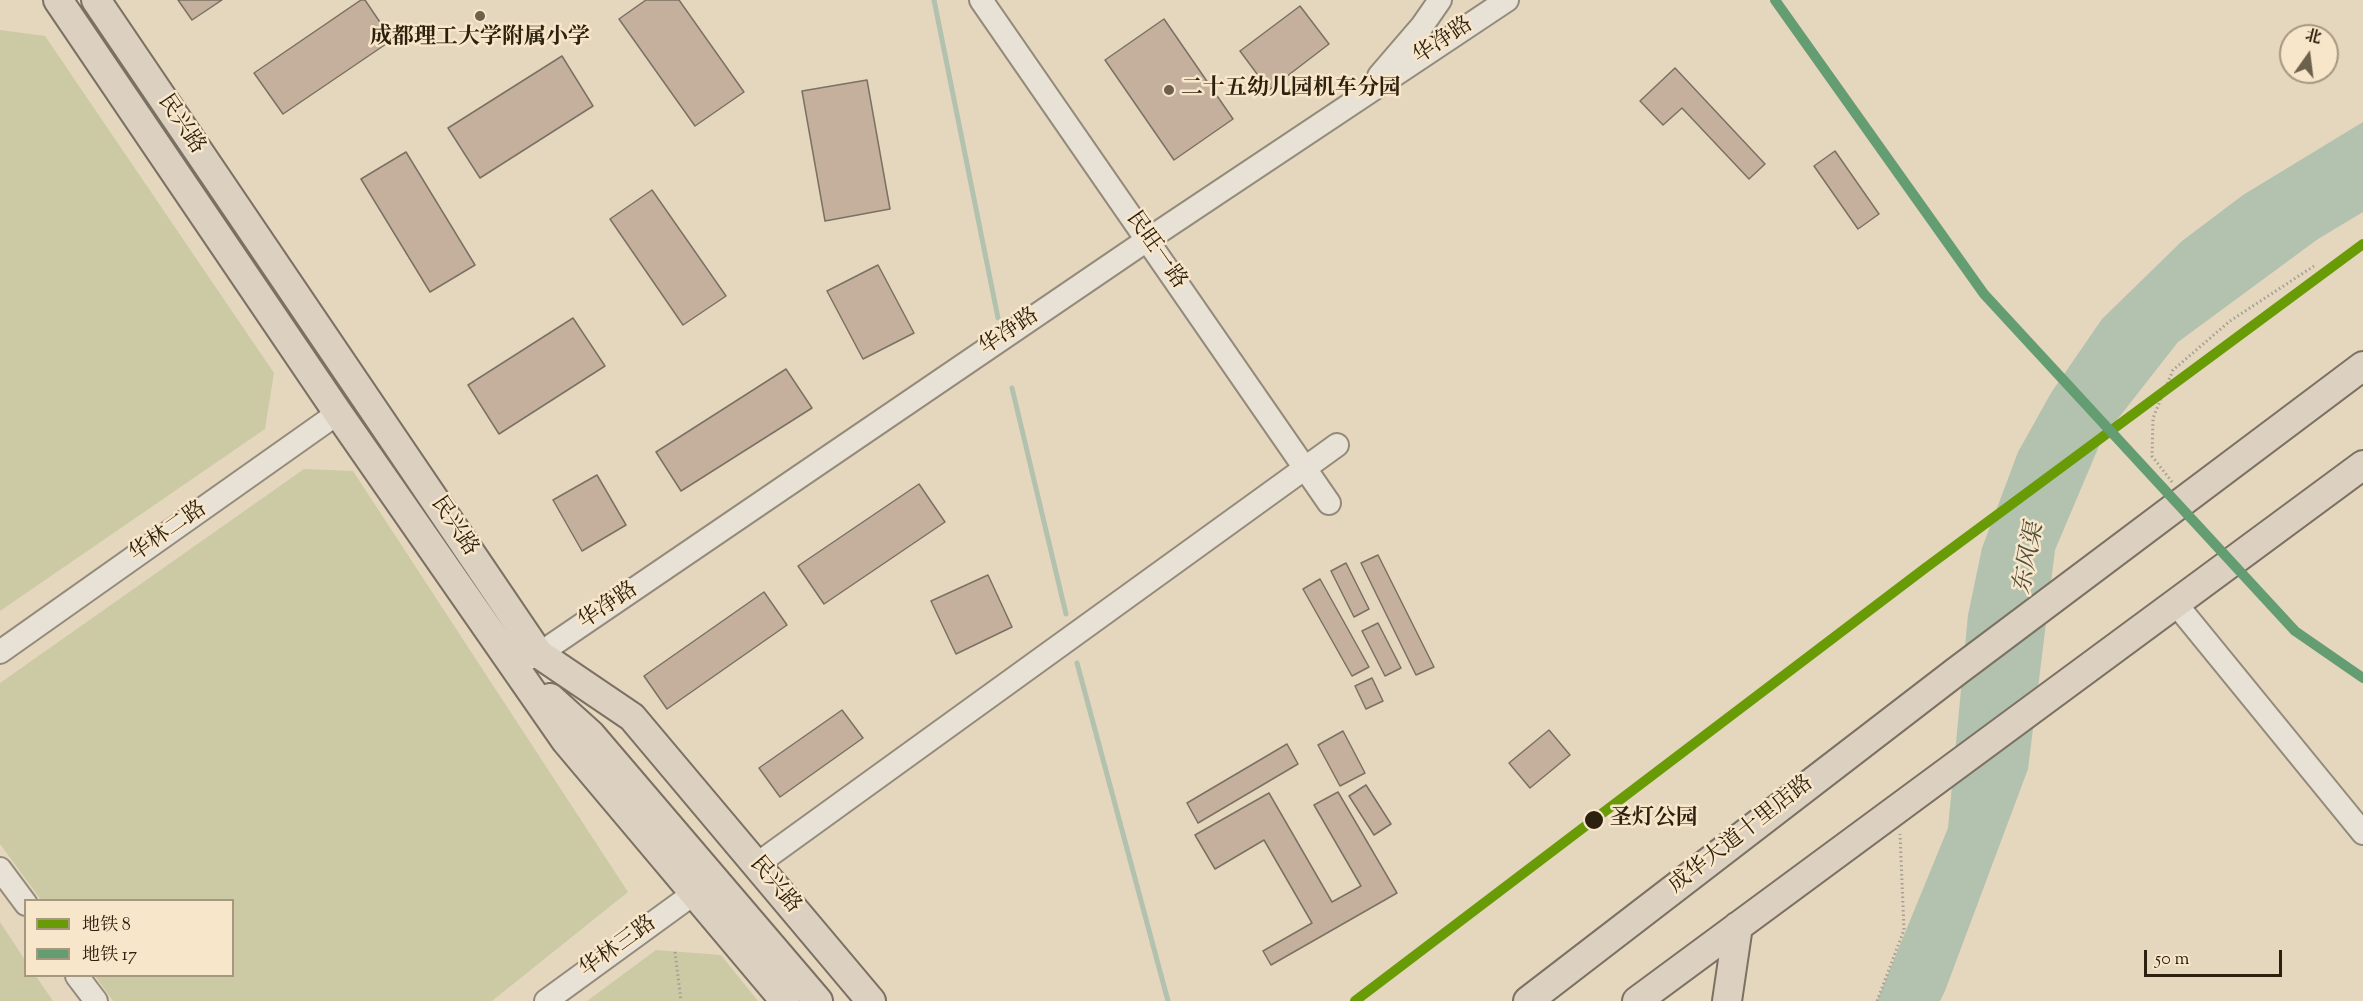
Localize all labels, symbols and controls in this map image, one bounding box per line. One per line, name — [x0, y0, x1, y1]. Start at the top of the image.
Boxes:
marker: 成都理工大学附属小学 — [473, 9, 487, 23]
street label: 华净路 — [1409, 13, 1479, 71]
north arrow — [2279, 24, 2339, 84]
text: 北 — [2302, 25, 2324, 51]
place label: 成都理工大学附属小学 — [370, 26, 590, 52]
place label: 二十五幼儿园机车分园 — [1181, 77, 1401, 103]
marker: 二十五幼儿园机车分园 — [1162, 83, 1176, 97]
street label: 民兴路 — [151, 90, 209, 160]
street label: 民旺一路 — [1119, 207, 1191, 295]
street label: 华净路 — [975, 304, 1045, 362]
street label: 民兴路 — [424, 492, 482, 562]
street label: 华林二路 — [125, 497, 213, 569]
water label: 东风渠 — [2010, 521, 2052, 597]
street label: 华净路 — [574, 578, 644, 636]
street label: 成华大道十里店路 — [1665, 771, 1819, 901]
place label: 圣灯公园 — [1610, 807, 1698, 833]
marker: 圣灯公园 — [1583, 809, 1605, 831]
street label: 民兴路 — [743, 852, 805, 920]
legend — [24, 899, 234, 977]
street label: 华林三路 — [576, 911, 662, 985]
text: 地铁 8 — [82, 913, 131, 939]
scale bar — [2147, 938, 2285, 976]
text: 地铁 17 — [82, 943, 137, 969]
text: 50 m — [2155, 947, 2189, 973]

